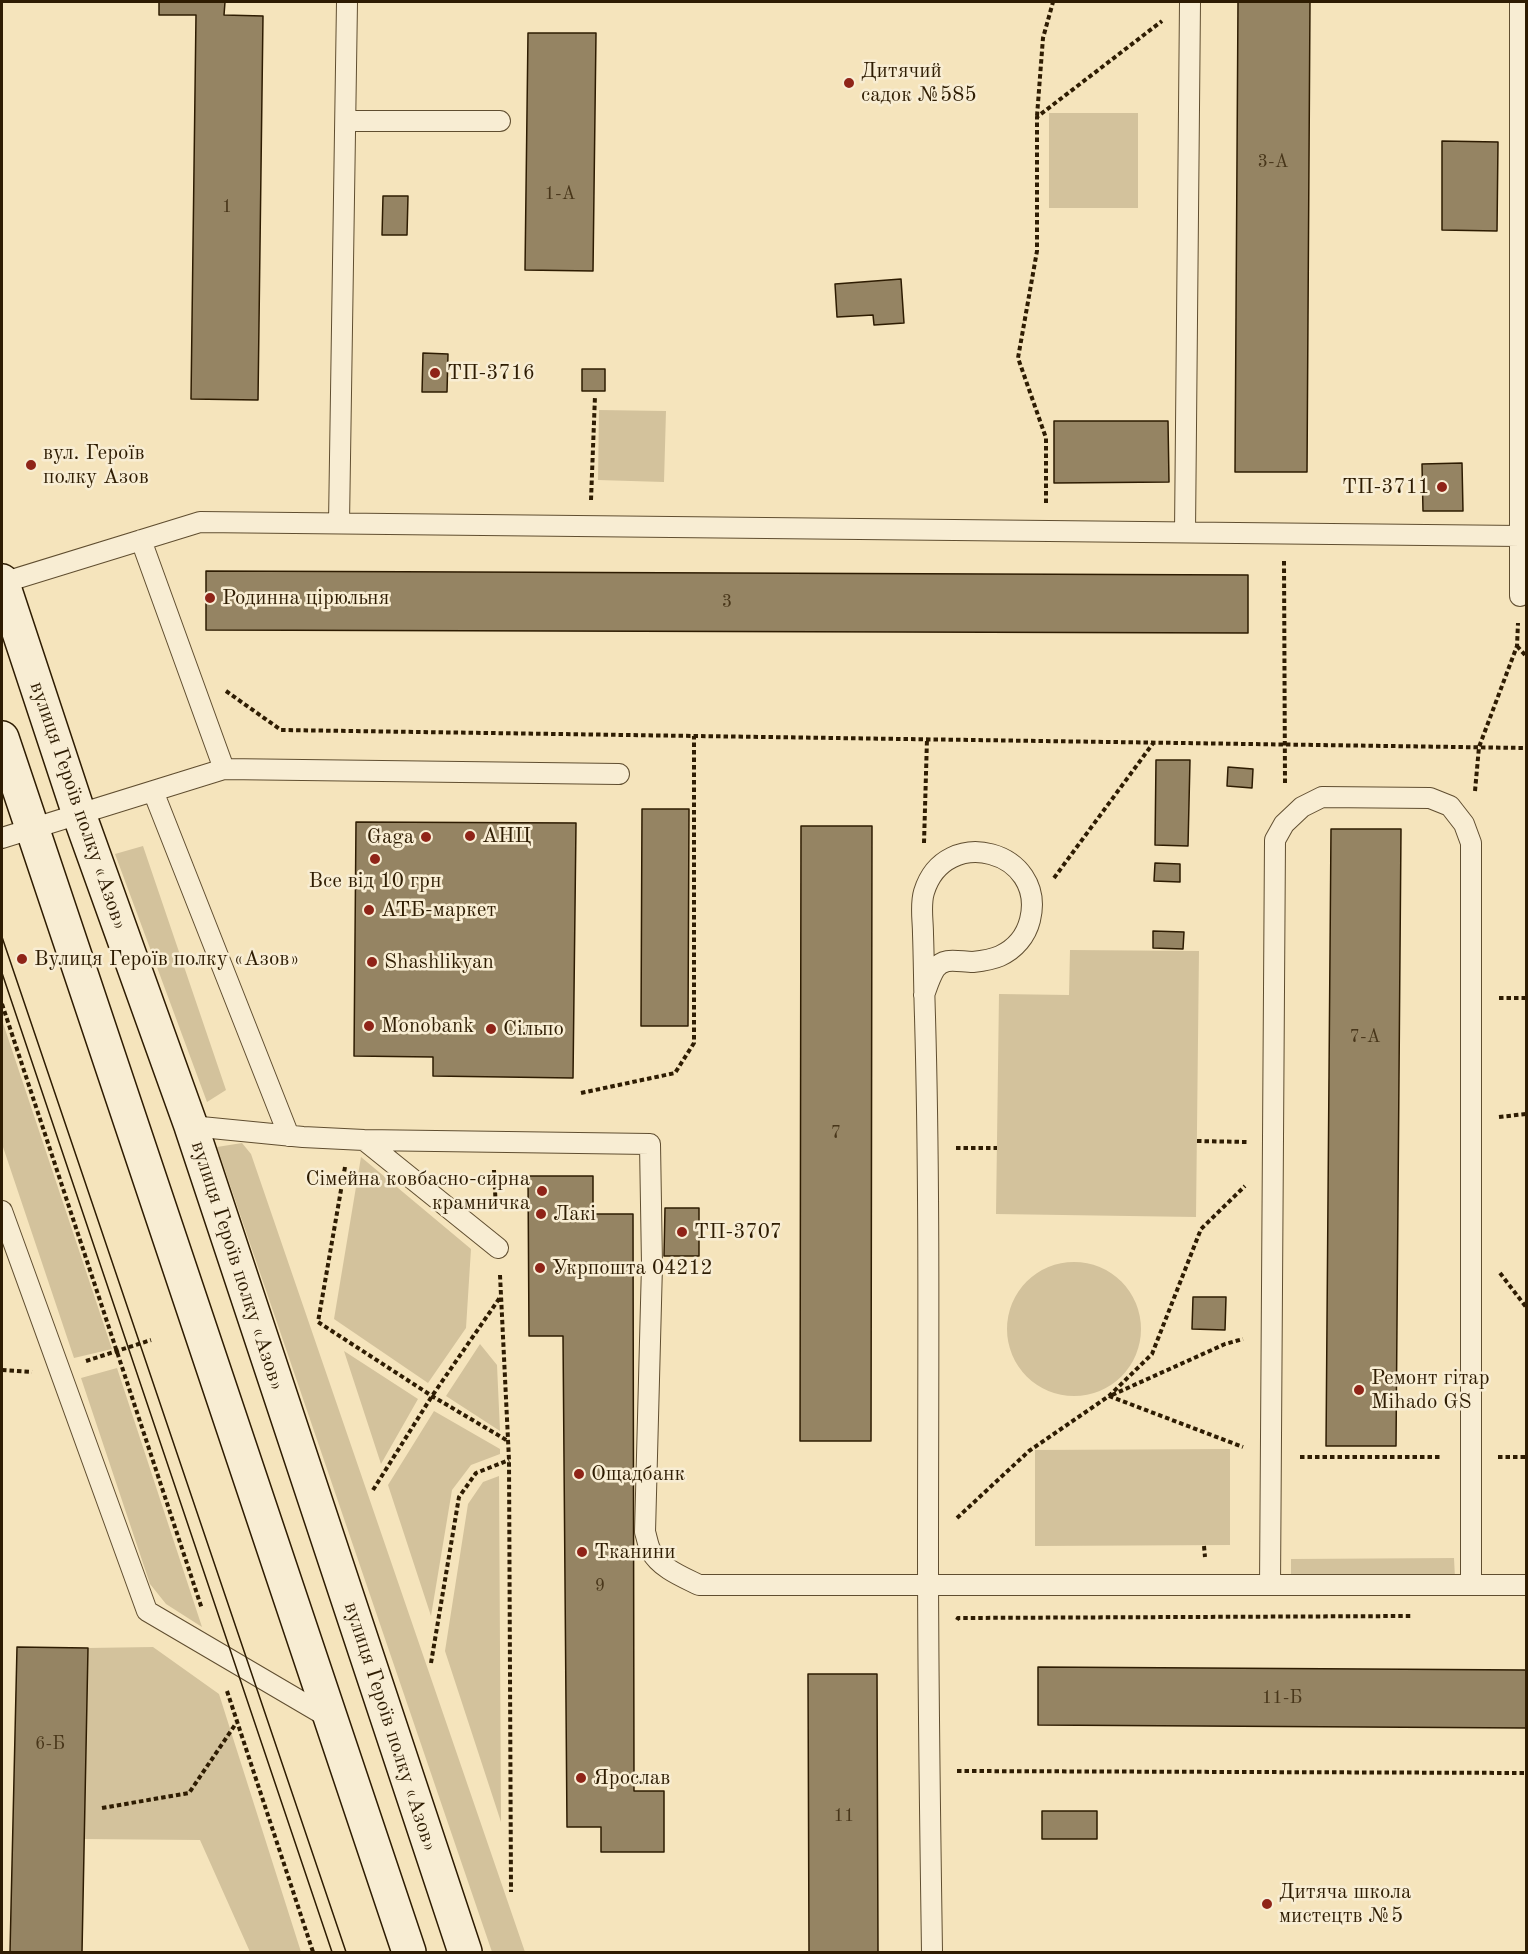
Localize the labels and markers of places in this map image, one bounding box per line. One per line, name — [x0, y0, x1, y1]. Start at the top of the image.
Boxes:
place label: Дитячий садок №585 — [861, 58, 977, 108]
marker: Дитячий садок №585 — [842, 76, 856, 90]
place label: ТП-3716 — [447, 360, 535, 386]
marker: ТП-3716 — [428, 366, 442, 380]
place label: вул. Героїв полку Азов — [43, 440, 149, 490]
marker: вул. Героїв полку Азов — [24, 458, 38, 472]
place label: ТП-3711 — [1342, 474, 1430, 500]
marker: ТП-3711 — [1435, 480, 1449, 494]
place label: Родинна цірюльня — [222, 585, 389, 611]
marker: Родинна цірюльня — [203, 591, 217, 605]
place label: АНЦ — [482, 823, 531, 849]
place label: Gaga — [367, 824, 414, 850]
marker: АНЦ — [463, 829, 477, 843]
marker: Gaga — [419, 830, 433, 844]
marker: Все від 10 грн — [368, 852, 382, 866]
place label: Все від 10 грн — [309, 868, 441, 894]
place label: АТБ-маркет — [381, 897, 496, 923]
marker: АТБ-маркет — [362, 903, 376, 917]
place label: Вулиця Героїв полку «Азов» — [34, 946, 299, 972]
place label: Shashlikyan — [384, 949, 494, 975]
marker: Вулиця Героїв полку «Азов» — [15, 952, 29, 966]
marker: Shashlikyan — [365, 955, 379, 969]
place label: Monobank — [381, 1013, 474, 1039]
place label: Сільпо — [503, 1016, 564, 1042]
marker: Monobank — [362, 1019, 376, 1033]
marker: Сільпо — [484, 1022, 498, 1036]
place label: Сімейна ковбасно-сирна крамничка — [306, 1166, 530, 1216]
marker: Сімейна ковбасно-сирна крамничка — [535, 1184, 549, 1198]
place label: Лакі — [553, 1201, 596, 1227]
marker: Лакі — [534, 1207, 548, 1221]
place label: ТП-3707 — [694, 1219, 782, 1245]
marker: ТП-3707 — [675, 1225, 689, 1239]
place label: Укрпошта 04212 — [552, 1255, 713, 1281]
marker: Укрпошта 04212 — [533, 1261, 547, 1275]
place label: Ремонт гітар Mihado GS — [1371, 1365, 1490, 1415]
marker: Ремонт гітар Mihado GS — [1352, 1383, 1366, 1397]
place label: Ощадбанк — [591, 1461, 685, 1487]
marker: Ощадбанк — [572, 1467, 586, 1481]
place label: Тканини — [594, 1539, 676, 1565]
marker: Тканини — [575, 1545, 589, 1559]
place label: Ярослав — [593, 1765, 670, 1791]
marker: Ярослав — [574, 1771, 588, 1785]
place label: Дитяча школа мистецтв №5 — [1279, 1879, 1411, 1929]
marker: Дитяча школа мистецтв №5 — [1260, 1897, 1274, 1911]

